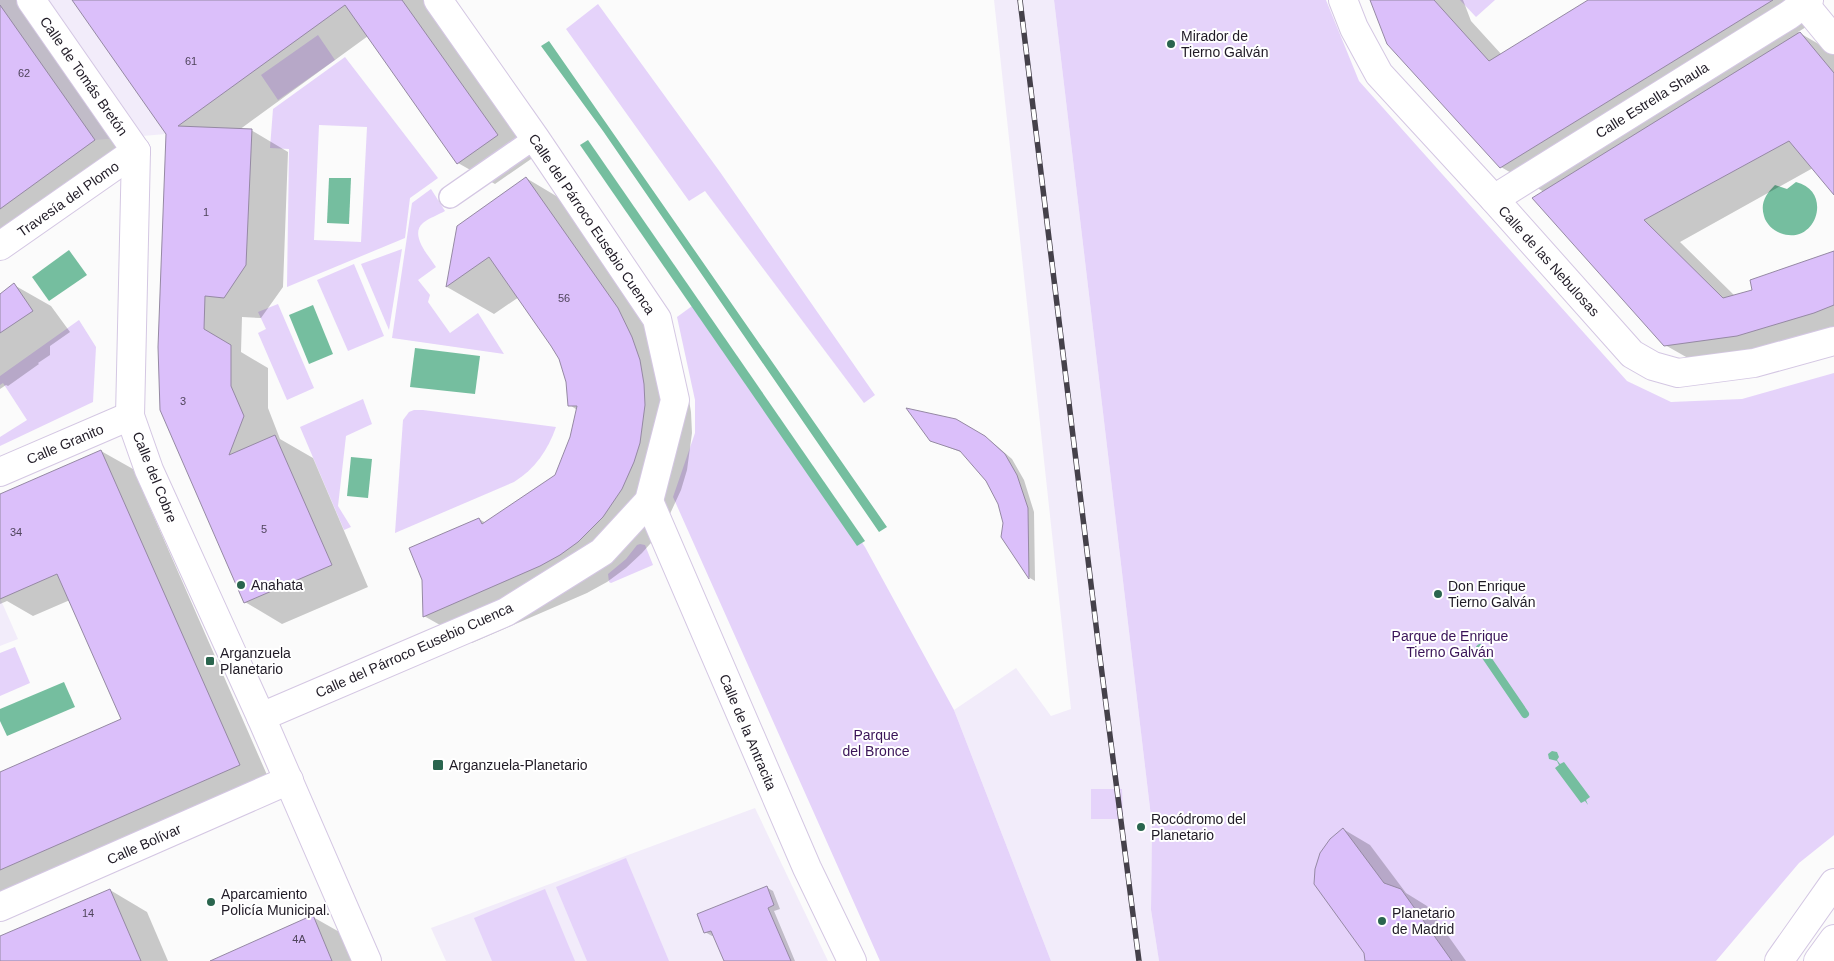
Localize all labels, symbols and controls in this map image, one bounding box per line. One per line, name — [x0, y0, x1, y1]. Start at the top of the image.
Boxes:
street label: Calle de Tomás Bretón — [37, 14, 131, 138]
place label: Mirador de Tierno Galván — [1181, 28, 1268, 60]
marker: Mirador de Tierno Galván — [1165, 38, 1177, 50]
house number: 61 — [185, 55, 197, 67]
street label: Calle Estrella Shaula — [1593, 59, 1712, 141]
house number: 62 — [18, 67, 30, 79]
street label: Calle del Párroco Eusebio Cuenca — [526, 131, 659, 317]
street label: Travesía del Plomo — [14, 158, 122, 240]
street label: Calle de las Nebulosas — [1495, 202, 1603, 320]
house number: 1 — [203, 206, 209, 218]
house number: 56 — [558, 292, 570, 304]
house number: 3 — [180, 395, 186, 407]
street label: Calle Granito — [24, 421, 106, 467]
street label: Calle del Cobre — [130, 429, 181, 525]
house number: 5 — [261, 523, 267, 535]
house number: 34 — [10, 526, 22, 538]
place label: Anahata — [251, 577, 303, 593]
place label: Don Enrique Tierno Galván — [1448, 578, 1535, 610]
marker: Anahata — [235, 579, 247, 591]
marker: Don Enrique Tierno Galván — [1432, 588, 1444, 600]
street label: Calle del Párroco Eusebio Cuenca — [313, 599, 515, 701]
park label: Parque de Enrique Tierno Galván — [1392, 628, 1509, 660]
place label: Arganzuela Planetario — [220, 645, 291, 677]
marker: Arganzuela Planetario — [204, 655, 216, 667]
street label: Calle de la Antracita — [716, 672, 780, 793]
park label: Parque del Bronce — [843, 727, 910, 759]
place label: Arganzuela-Planetario — [449, 757, 588, 773]
marker: Arganzuela-Planetario — [431, 758, 445, 772]
place label: Rocódromo del Planetario — [1151, 811, 1246, 843]
street label: Calle Bolívar — [104, 820, 184, 867]
marker: Rocódromo del Planetario — [1135, 821, 1147, 833]
place label: Aparcamiento Policía Municipal. — [221, 886, 330, 918]
marker: Aparcamiento Policía Municipal. — [205, 896, 217, 908]
place label: Planetario de Madrid — [1392, 905, 1455, 937]
house number: 14 — [82, 907, 94, 919]
marker: Planetario de Madrid — [1376, 915, 1388, 927]
house number: 4A — [292, 933, 306, 945]

